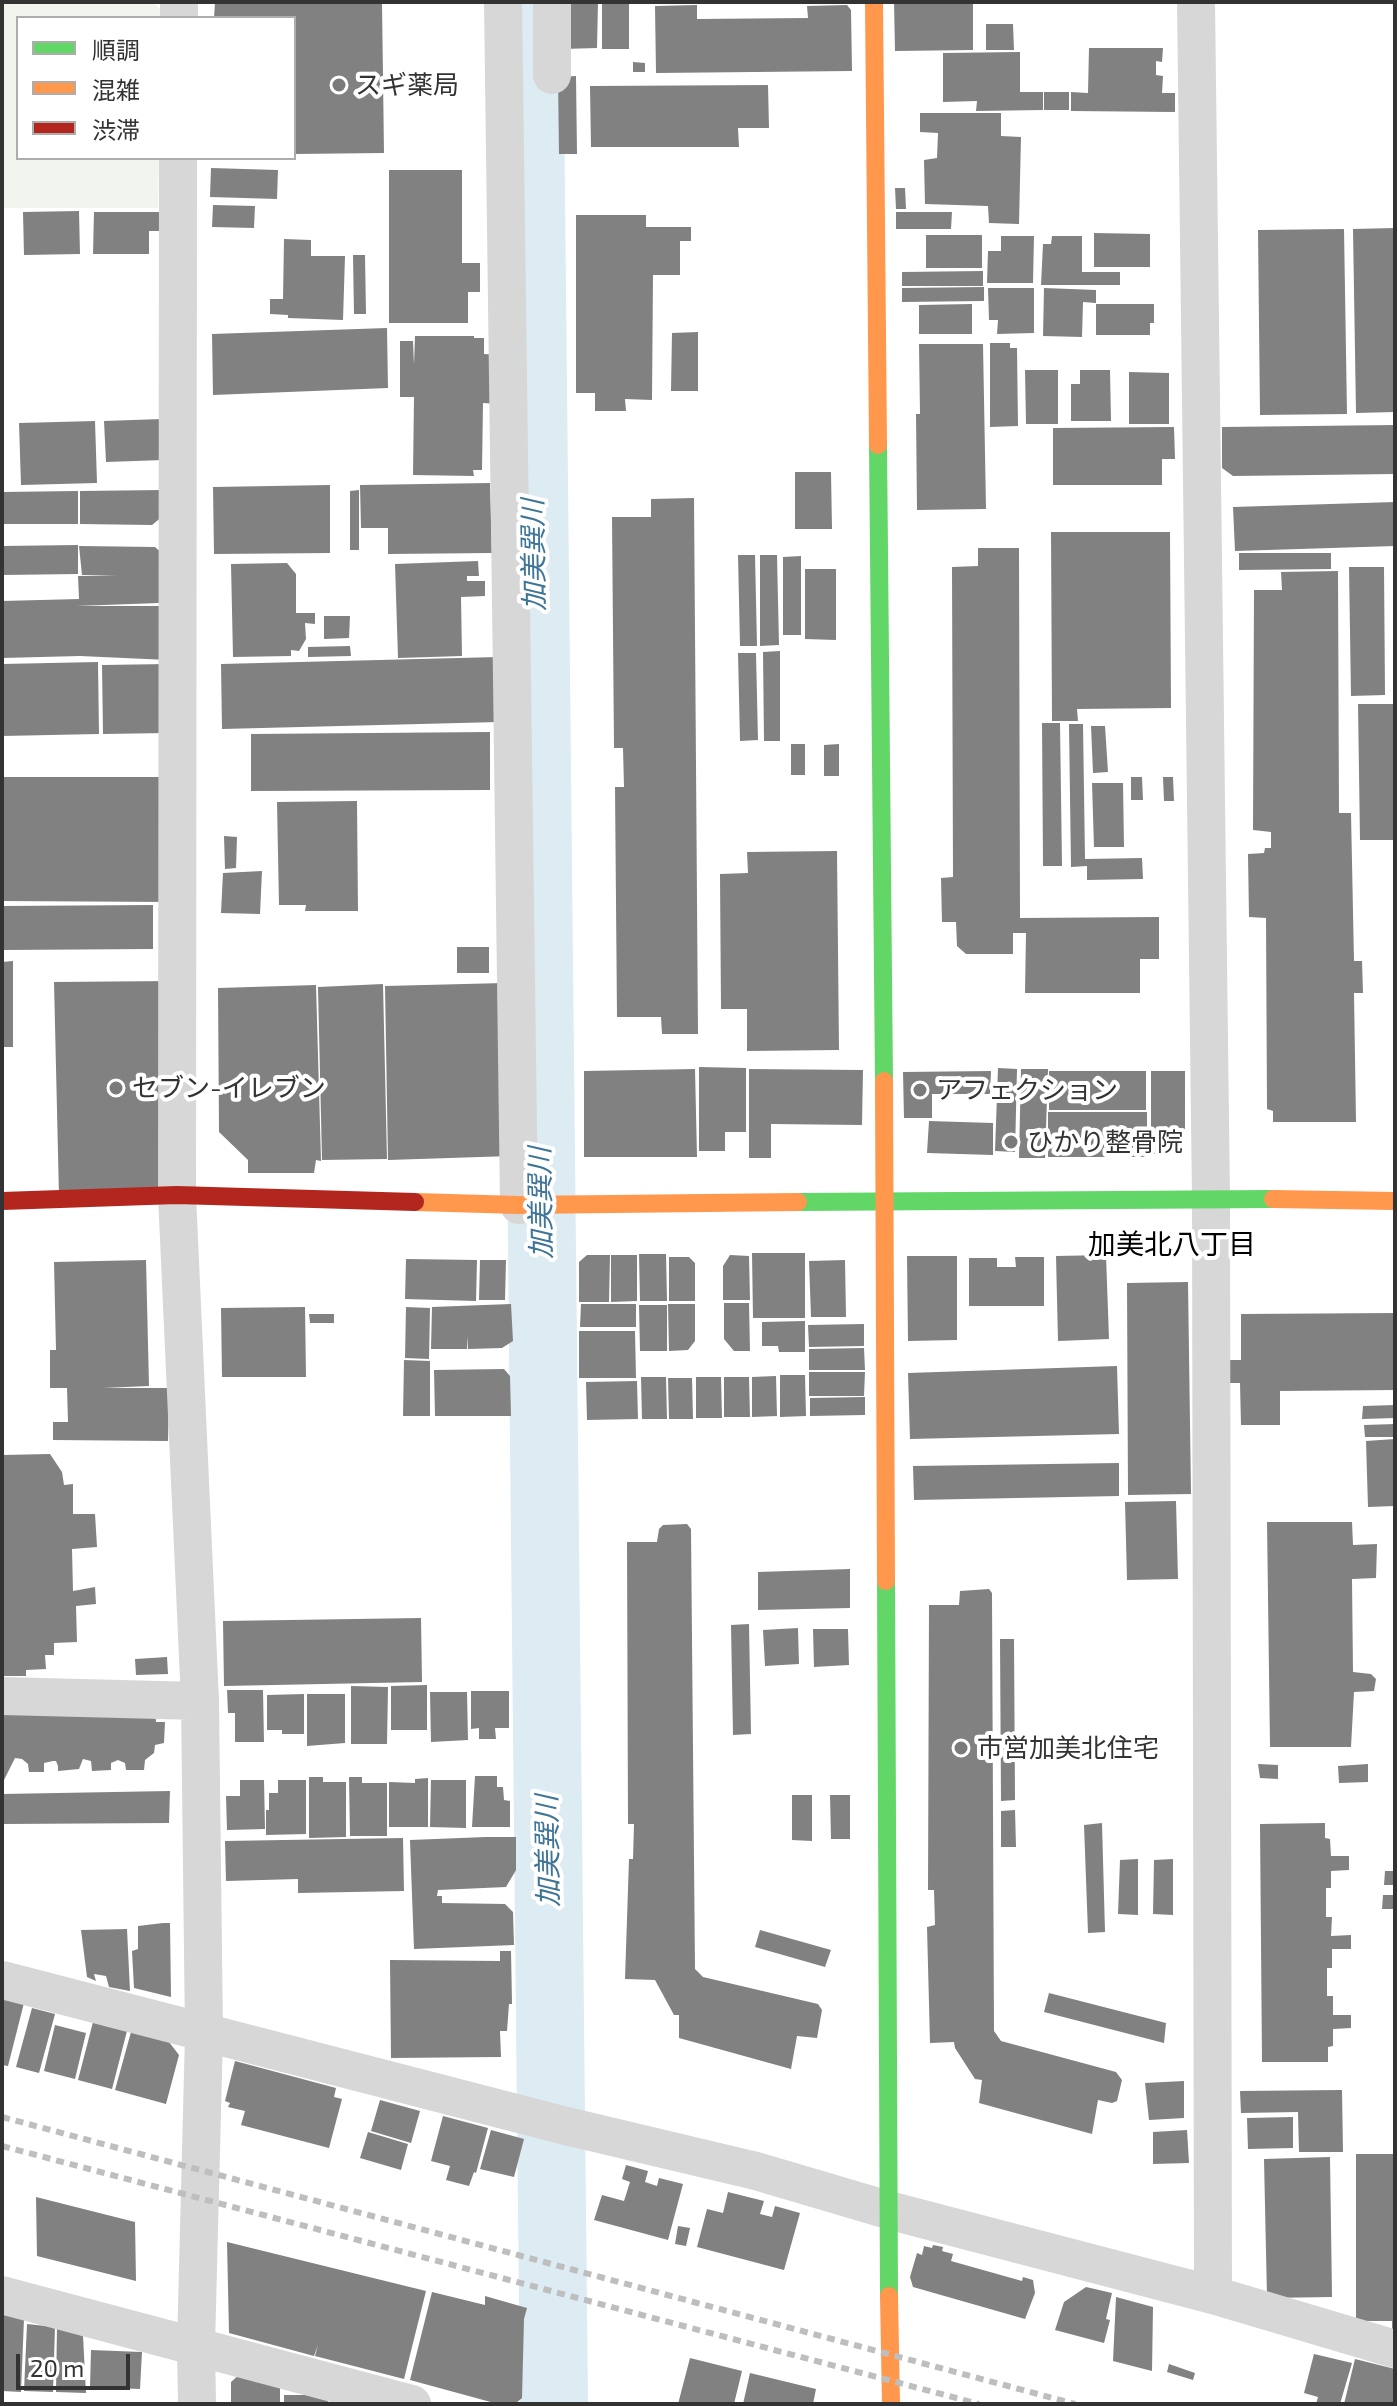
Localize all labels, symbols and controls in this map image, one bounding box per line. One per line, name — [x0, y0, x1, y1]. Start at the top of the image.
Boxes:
legend — [16, 16, 296, 160]
text: 順調 — [92, 35, 140, 64]
place label: スギ薬局 — [355, 69, 459, 101]
text: 混雑 — [92, 75, 140, 104]
marker: スギ薬局 — [330, 76, 348, 94]
text: 渋滞 — [92, 115, 140, 144]
water label: 加美巽川 — [516, 499, 552, 611]
place label: セブン-イレブン — [132, 1072, 326, 1104]
place label: アフェクション — [936, 1074, 1118, 1106]
marker: セブン-イレブン — [107, 1079, 125, 1097]
marker: アフェクション — [911, 1081, 929, 1099]
place label: ひかり整骨院 — [1027, 1126, 1183, 1158]
marker: ひかり整骨院 — [1002, 1133, 1020, 1151]
water label: 加美巽川 — [523, 1147, 559, 1259]
district label: 加美北八丁目 — [1088, 1228, 1256, 1262]
place label: 市営加美北住宅 — [977, 1732, 1159, 1764]
marker: 市営加美北住宅 — [952, 1739, 970, 1757]
water label: 加美巽川 — [530, 1795, 566, 1907]
scale bar — [20, 2338, 134, 2388]
text: 20 m — [30, 2353, 84, 2382]

